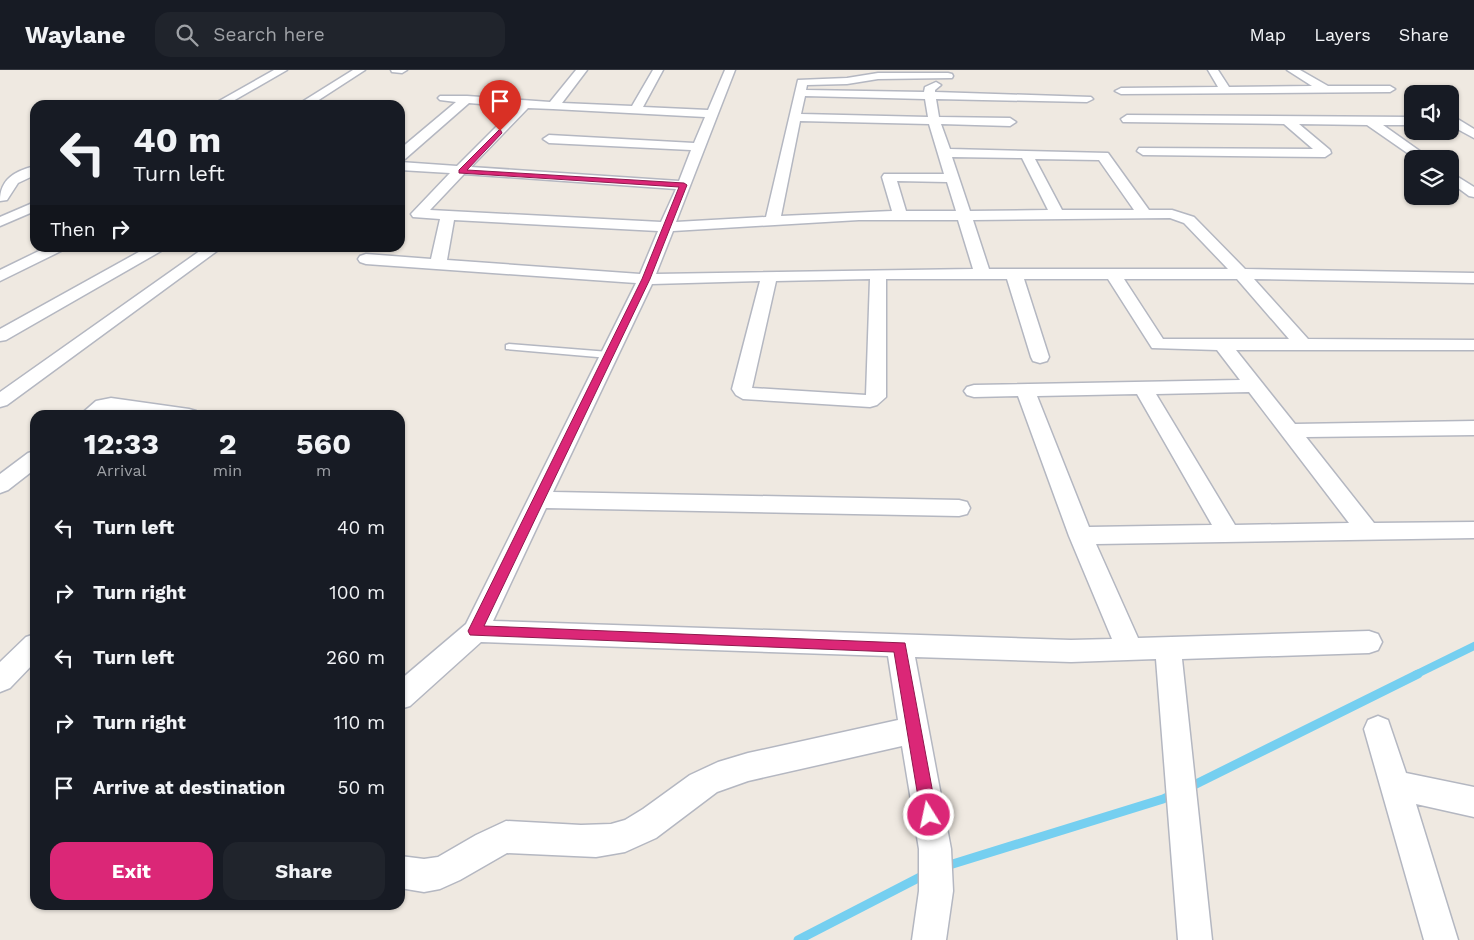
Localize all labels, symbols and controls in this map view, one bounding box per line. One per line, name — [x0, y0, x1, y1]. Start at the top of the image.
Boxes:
search box — [155, 12, 505, 57]
text: Waylane — [25, 21, 125, 49]
icon: search — [173, 21, 201, 49]
text: Search here — [213, 23, 325, 46]
text: Map — [1249, 24, 1286, 45]
text: Layers — [1314, 24, 1371, 45]
text: Share — [1399, 24, 1449, 45]
pin — [479, 80, 521, 131]
map controls — [1404, 85, 1459, 205]
button: sound — [1404, 85, 1459, 140]
icon: arrive — [486, 87, 514, 115]
text: 40 m — [133, 119, 221, 161]
icon: left — [50, 120, 115, 185]
button: layers — [1404, 150, 1459, 205]
text: Turn left — [133, 161, 225, 186]
icon: right — [106, 215, 134, 243]
text: Then — [50, 218, 96, 241]
text: 12:33 — [84, 426, 159, 461]
text: 2 — [219, 426, 237, 461]
text: 560 — [296, 426, 351, 461]
text: Arrival — [96, 461, 146, 480]
text: min — [213, 461, 242, 480]
text: m — [316, 461, 331, 480]
icon: left — [50, 514, 78, 542]
text: Turn left — [93, 516, 174, 539]
text: 40 m — [337, 516, 385, 539]
icon: right — [50, 579, 78, 607]
text: Turn right — [93, 581, 186, 604]
text: 100 m — [329, 581, 385, 604]
icon: left — [50, 644, 78, 672]
text: Turn left — [93, 646, 174, 669]
text: 260 m — [326, 646, 385, 669]
icon: right — [50, 709, 78, 737]
text: Turn right — [93, 711, 186, 734]
text: 110 m — [334, 711, 385, 734]
icon: arrive — [50, 774, 78, 802]
text: Arrive at destination — [93, 776, 285, 799]
text: 50 m — [338, 776, 385, 799]
position arrow — [902, 788, 954, 840]
button: Exit — [50, 842, 213, 900]
button: Share — [223, 842, 385, 900]

